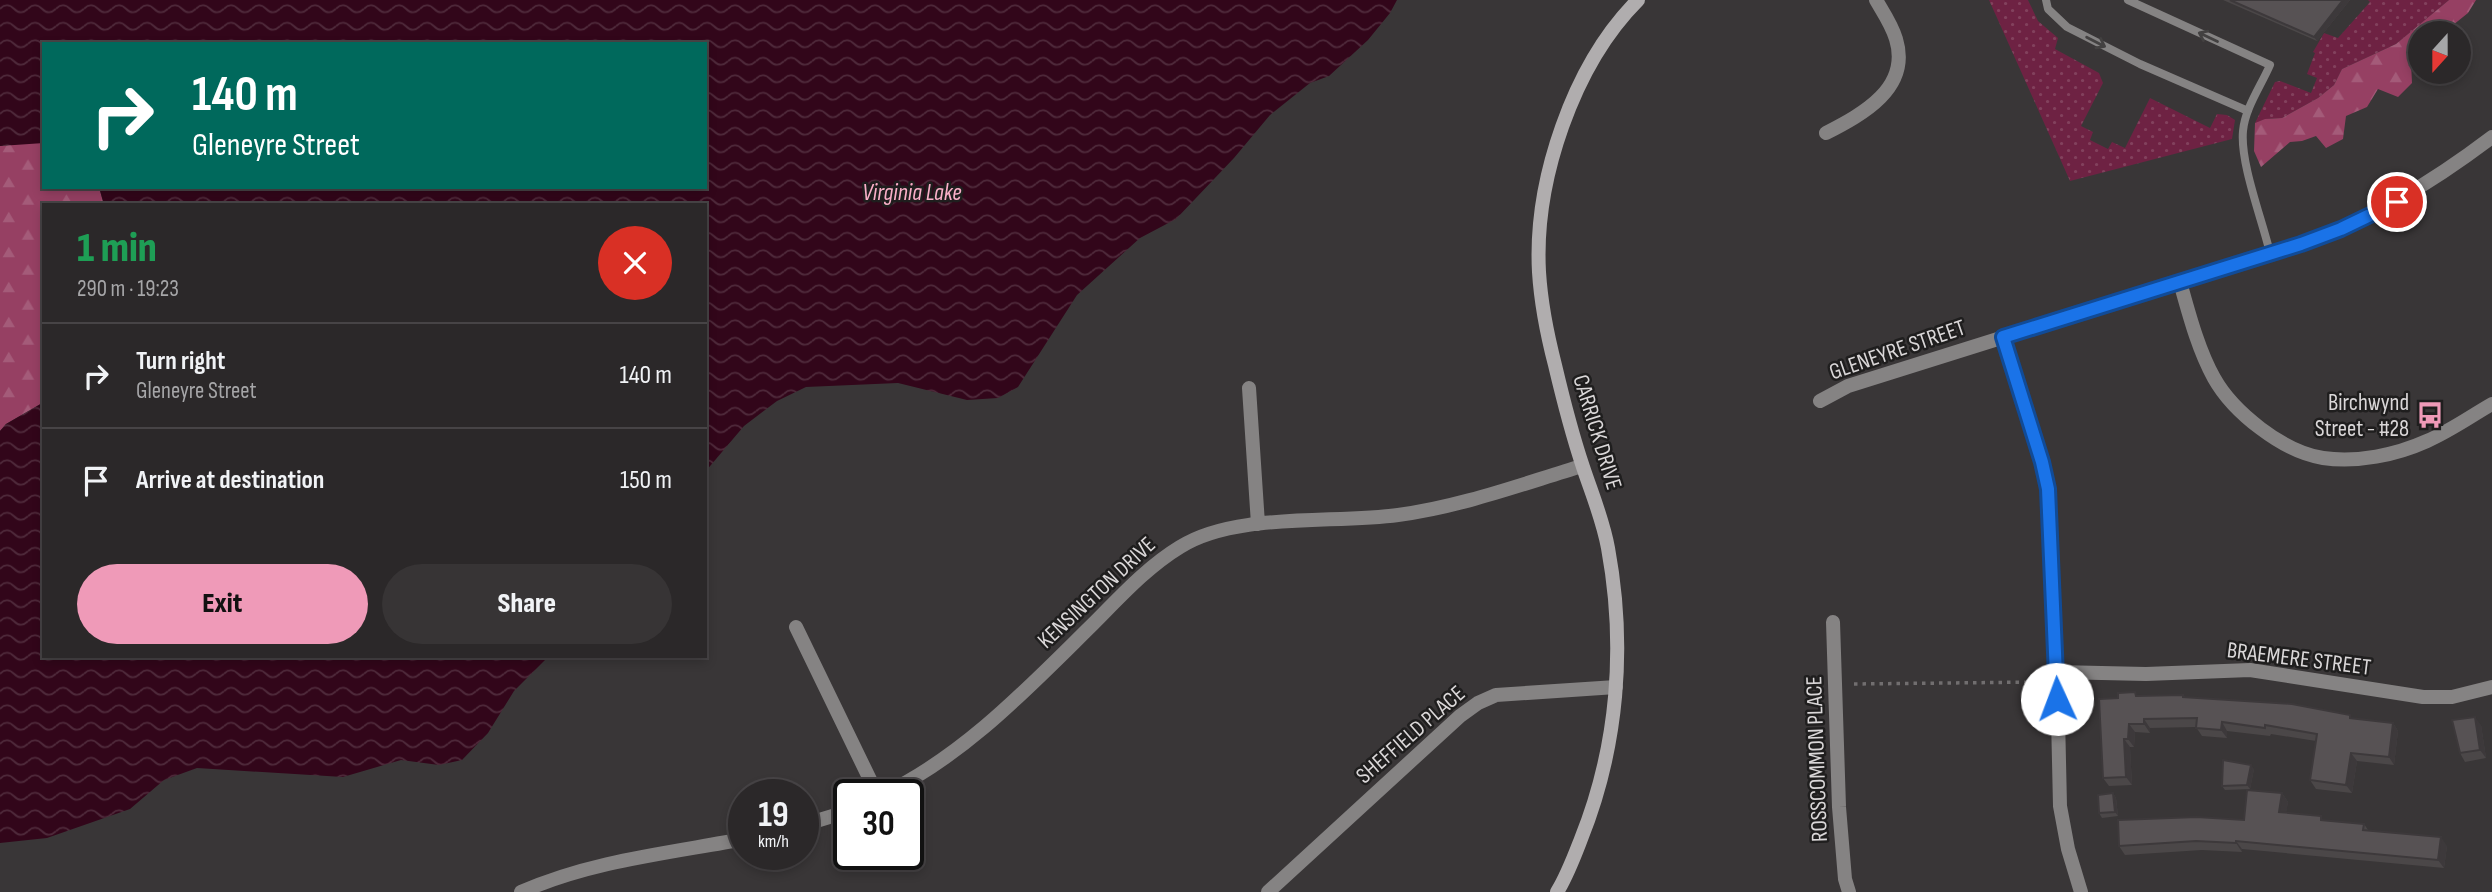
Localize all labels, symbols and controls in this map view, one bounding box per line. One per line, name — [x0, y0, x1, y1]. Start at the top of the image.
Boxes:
north arrow — [2408, 21, 2471, 84]
map controls — [2408, 21, 2471, 84]
one-way arrow — [2198, 30, 2219, 43]
one-way arrow — [2085, 36, 2106, 49]
text: 140 m — [192, 66, 298, 125]
icon: right — [77, 70, 168, 161]
text: Gleneyre Street — [192, 126, 360, 165]
pin — [2367, 172, 2427, 232]
water label: Virginia Lake — [862, 178, 962, 207]
icon: arrive — [2378, 183, 2416, 221]
text: 1 min — [77, 223, 157, 274]
button: close — [598, 226, 672, 300]
text: 290 m · 19:23 — [77, 275, 179, 303]
street label: GLENEYRE STREET — [1826, 314, 1969, 386]
text: Turn right — [136, 346, 225, 377]
icon: right — [77, 357, 115, 395]
text: 140 m — [620, 360, 672, 391]
street label: CARRICK DRIVE — [1566, 371, 1628, 493]
text: Gleneyre Street — [136, 377, 257, 405]
place label: Birchwynd Street - #28 — [2315, 389, 2409, 443]
bus stop icon: Birchwynd Street - #28 — [2415, 400, 2445, 430]
icon: arrive — [77, 462, 115, 500]
text: Arrive at destination — [136, 465, 324, 496]
text: 150 m — [620, 465, 672, 496]
street label: KENSINGTON DRIVE — [1032, 531, 1161, 655]
button: Exit — [77, 564, 368, 644]
button: Share — [382, 564, 672, 644]
street label: BRAEMERE STREET — [2225, 636, 2372, 682]
position arrow — [2020, 662, 2094, 736]
street label: ROSSCOMMON PLACE — [1800, 675, 1834, 842]
street label: SHEFFIELD PLACE — [1350, 680, 1471, 790]
speed limit sign: 30 — [833, 779, 924, 870]
text: 19 — [758, 794, 789, 837]
text: km/h — [758, 831, 789, 852]

